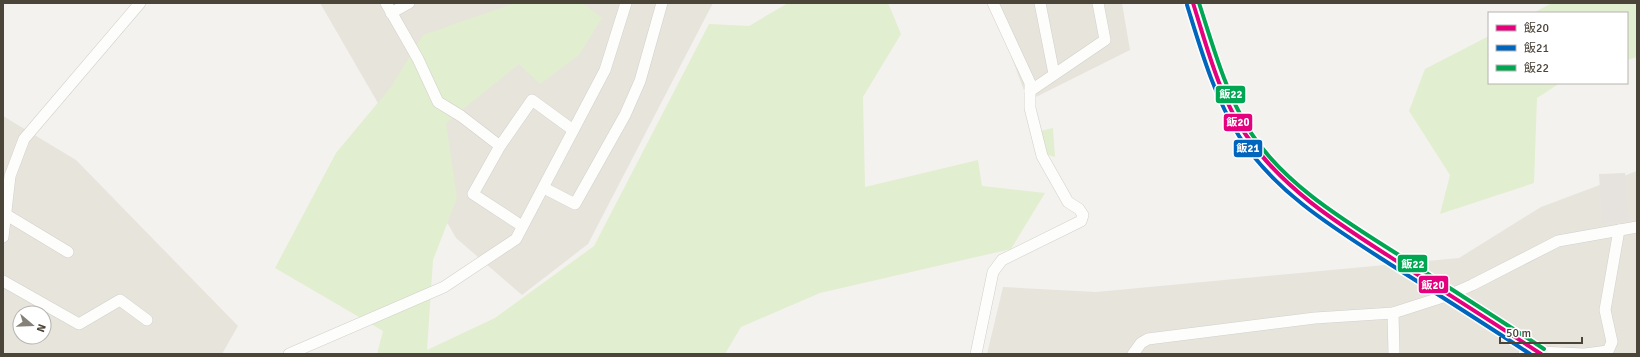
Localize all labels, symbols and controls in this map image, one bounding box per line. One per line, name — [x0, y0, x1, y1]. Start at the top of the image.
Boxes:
legend — [1488, 12, 1628, 84]
text: 飯20 — [1524, 21, 1549, 36]
text: 飯21 — [1524, 41, 1549, 56]
text: 飯22 — [1524, 61, 1549, 76]
line badge: 飯22 — [1215, 85, 1246, 104]
text: 飯22 — [1219, 88, 1242, 101]
line badge: 飯20 — [1223, 113, 1253, 132]
text: 飯20 — [1226, 116, 1249, 129]
line badge: 飯21 — [1233, 139, 1263, 158]
text: 飯21 — [1236, 142, 1259, 155]
line badge: 飯22 — [1397, 254, 1428, 273]
text: 飯22 — [1401, 258, 1424, 271]
line badge: 飯20 — [1418, 275, 1449, 294]
text: 飯20 — [1421, 279, 1444, 292]
north arrow — [12, 305, 52, 345]
scale bar — [1500, 319, 1582, 345]
text: N — [34, 322, 48, 334]
text: 50 m — [1506, 326, 1531, 341]

